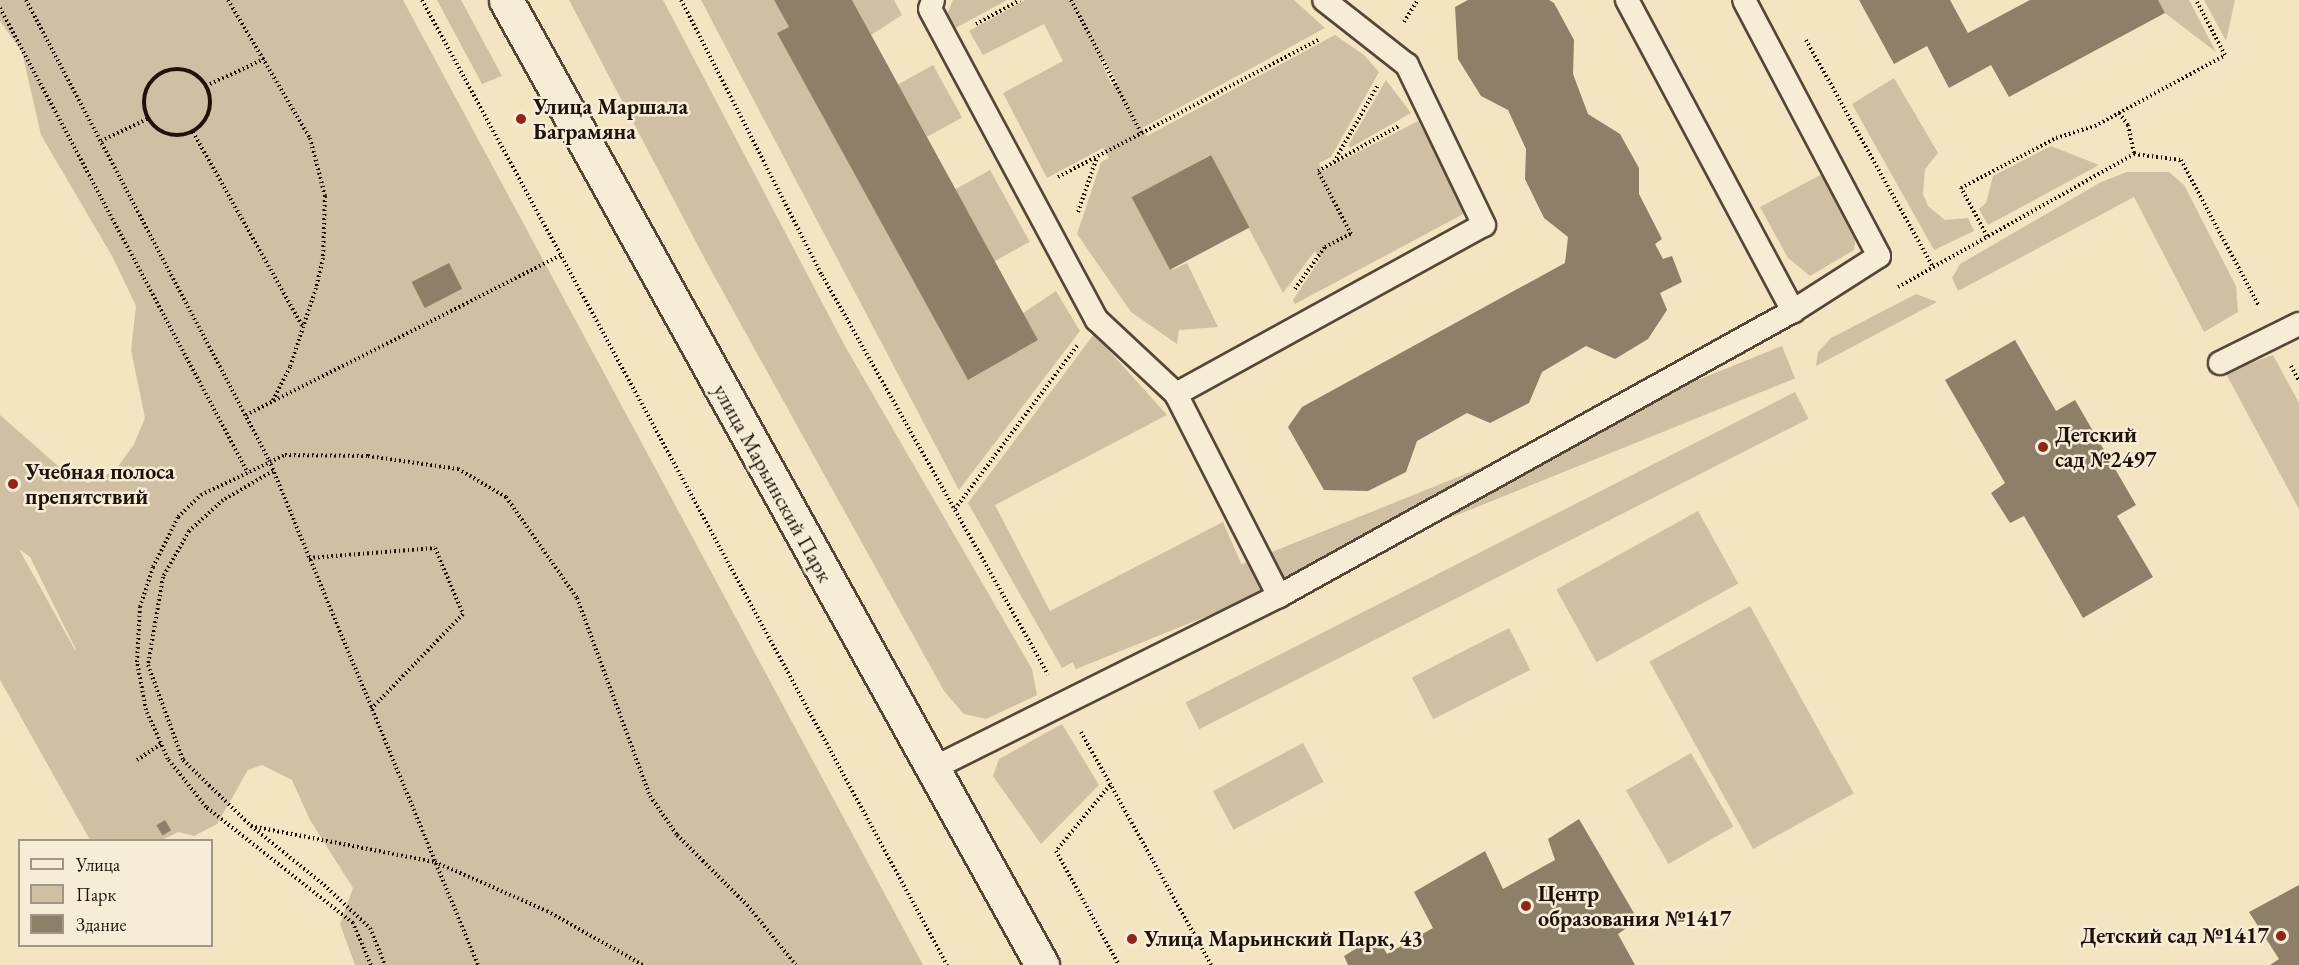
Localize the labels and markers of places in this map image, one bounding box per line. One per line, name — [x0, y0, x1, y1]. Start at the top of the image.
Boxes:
place label: Улица Маршала Баграмяна — [533, 93, 688, 144]
marker: Улица Маршала Баграмяна — [514, 112, 528, 126]
place label: Детский сад №2497 — [2055, 421, 2157, 472]
marker: Детский сад №2497 — [2036, 440, 2050, 454]
place label: Учебная полоса препятствий — [25, 458, 175, 510]
marker: Учебная полоса препятствий — [6, 477, 20, 491]
place label: Центр образования №1417 — [1538, 880, 1731, 932]
marker: Центр образования №1417 — [1519, 899, 1533, 913]
place label: Детский сад №1417 — [2080, 923, 2269, 949]
place label: Улица Марьинский Парк, 43 — [1144, 926, 1423, 952]
marker: Детский сад №1417 — [2274, 929, 2288, 943]
marker: Улица Марьинский Парк, 43 — [1125, 932, 1139, 946]

